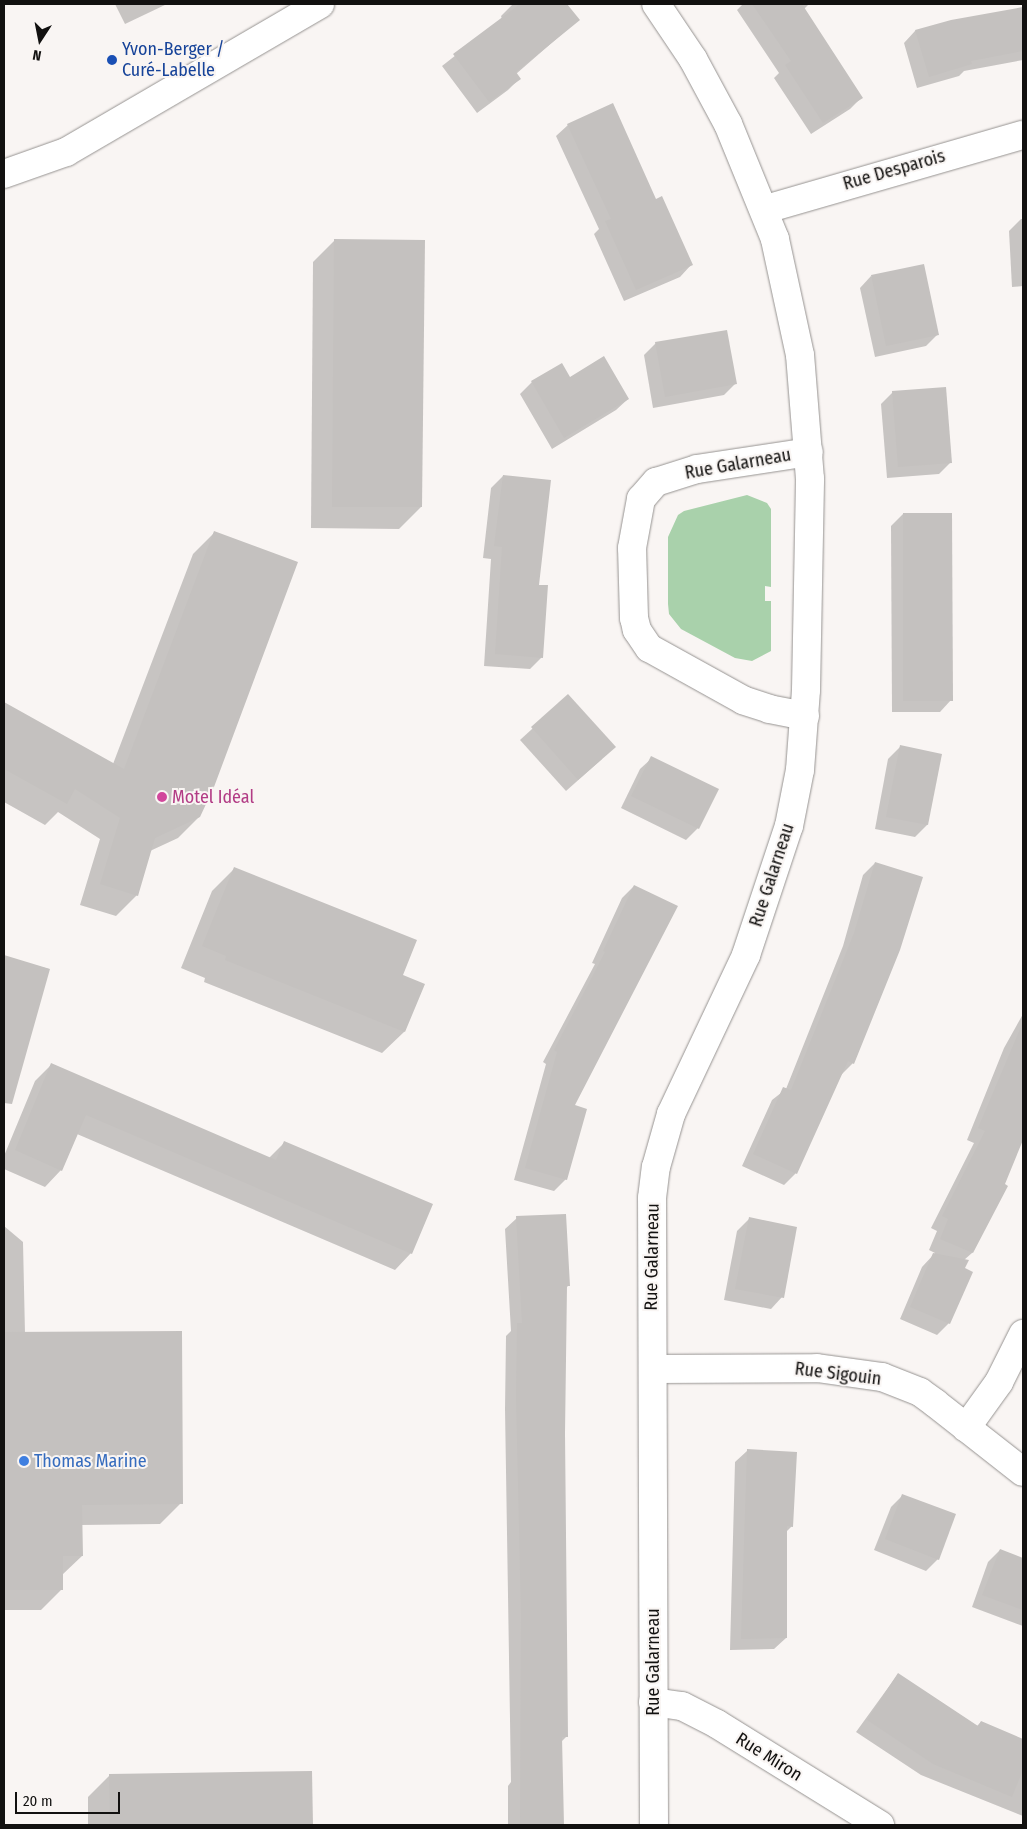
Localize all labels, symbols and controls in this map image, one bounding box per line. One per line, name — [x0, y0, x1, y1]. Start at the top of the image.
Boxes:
north arrow — [15, 15, 65, 65]
place label: Yvon-Berger / Curé-Labelle — [122, 39, 224, 82]
text: N — [31, 46, 43, 64]
marker: Yvon-Berger / Curé-Labelle — [106, 54, 118, 66]
street label: Rue Desparois — [841, 145, 947, 195]
street label: Rue Galarneau — [683, 444, 793, 484]
place label: Motel Idéal — [172, 786, 254, 808]
marker: Motel Idéal — [156, 791, 168, 803]
street label: Rue Galarneau — [745, 821, 799, 929]
street label: Rue Galarneau — [640, 1203, 664, 1311]
street label: Rue Sigouin — [794, 1358, 882, 1390]
place label: Thomas Marine — [34, 1450, 147, 1472]
marker: Thomas Marine — [18, 1455, 30, 1467]
street label: Rue Galarneau — [642, 1608, 664, 1716]
street label: Rue Miron — [732, 1728, 806, 1786]
scale bar — [18, 1782, 122, 1814]
text: 20 m — [23, 1792, 53, 1810]

